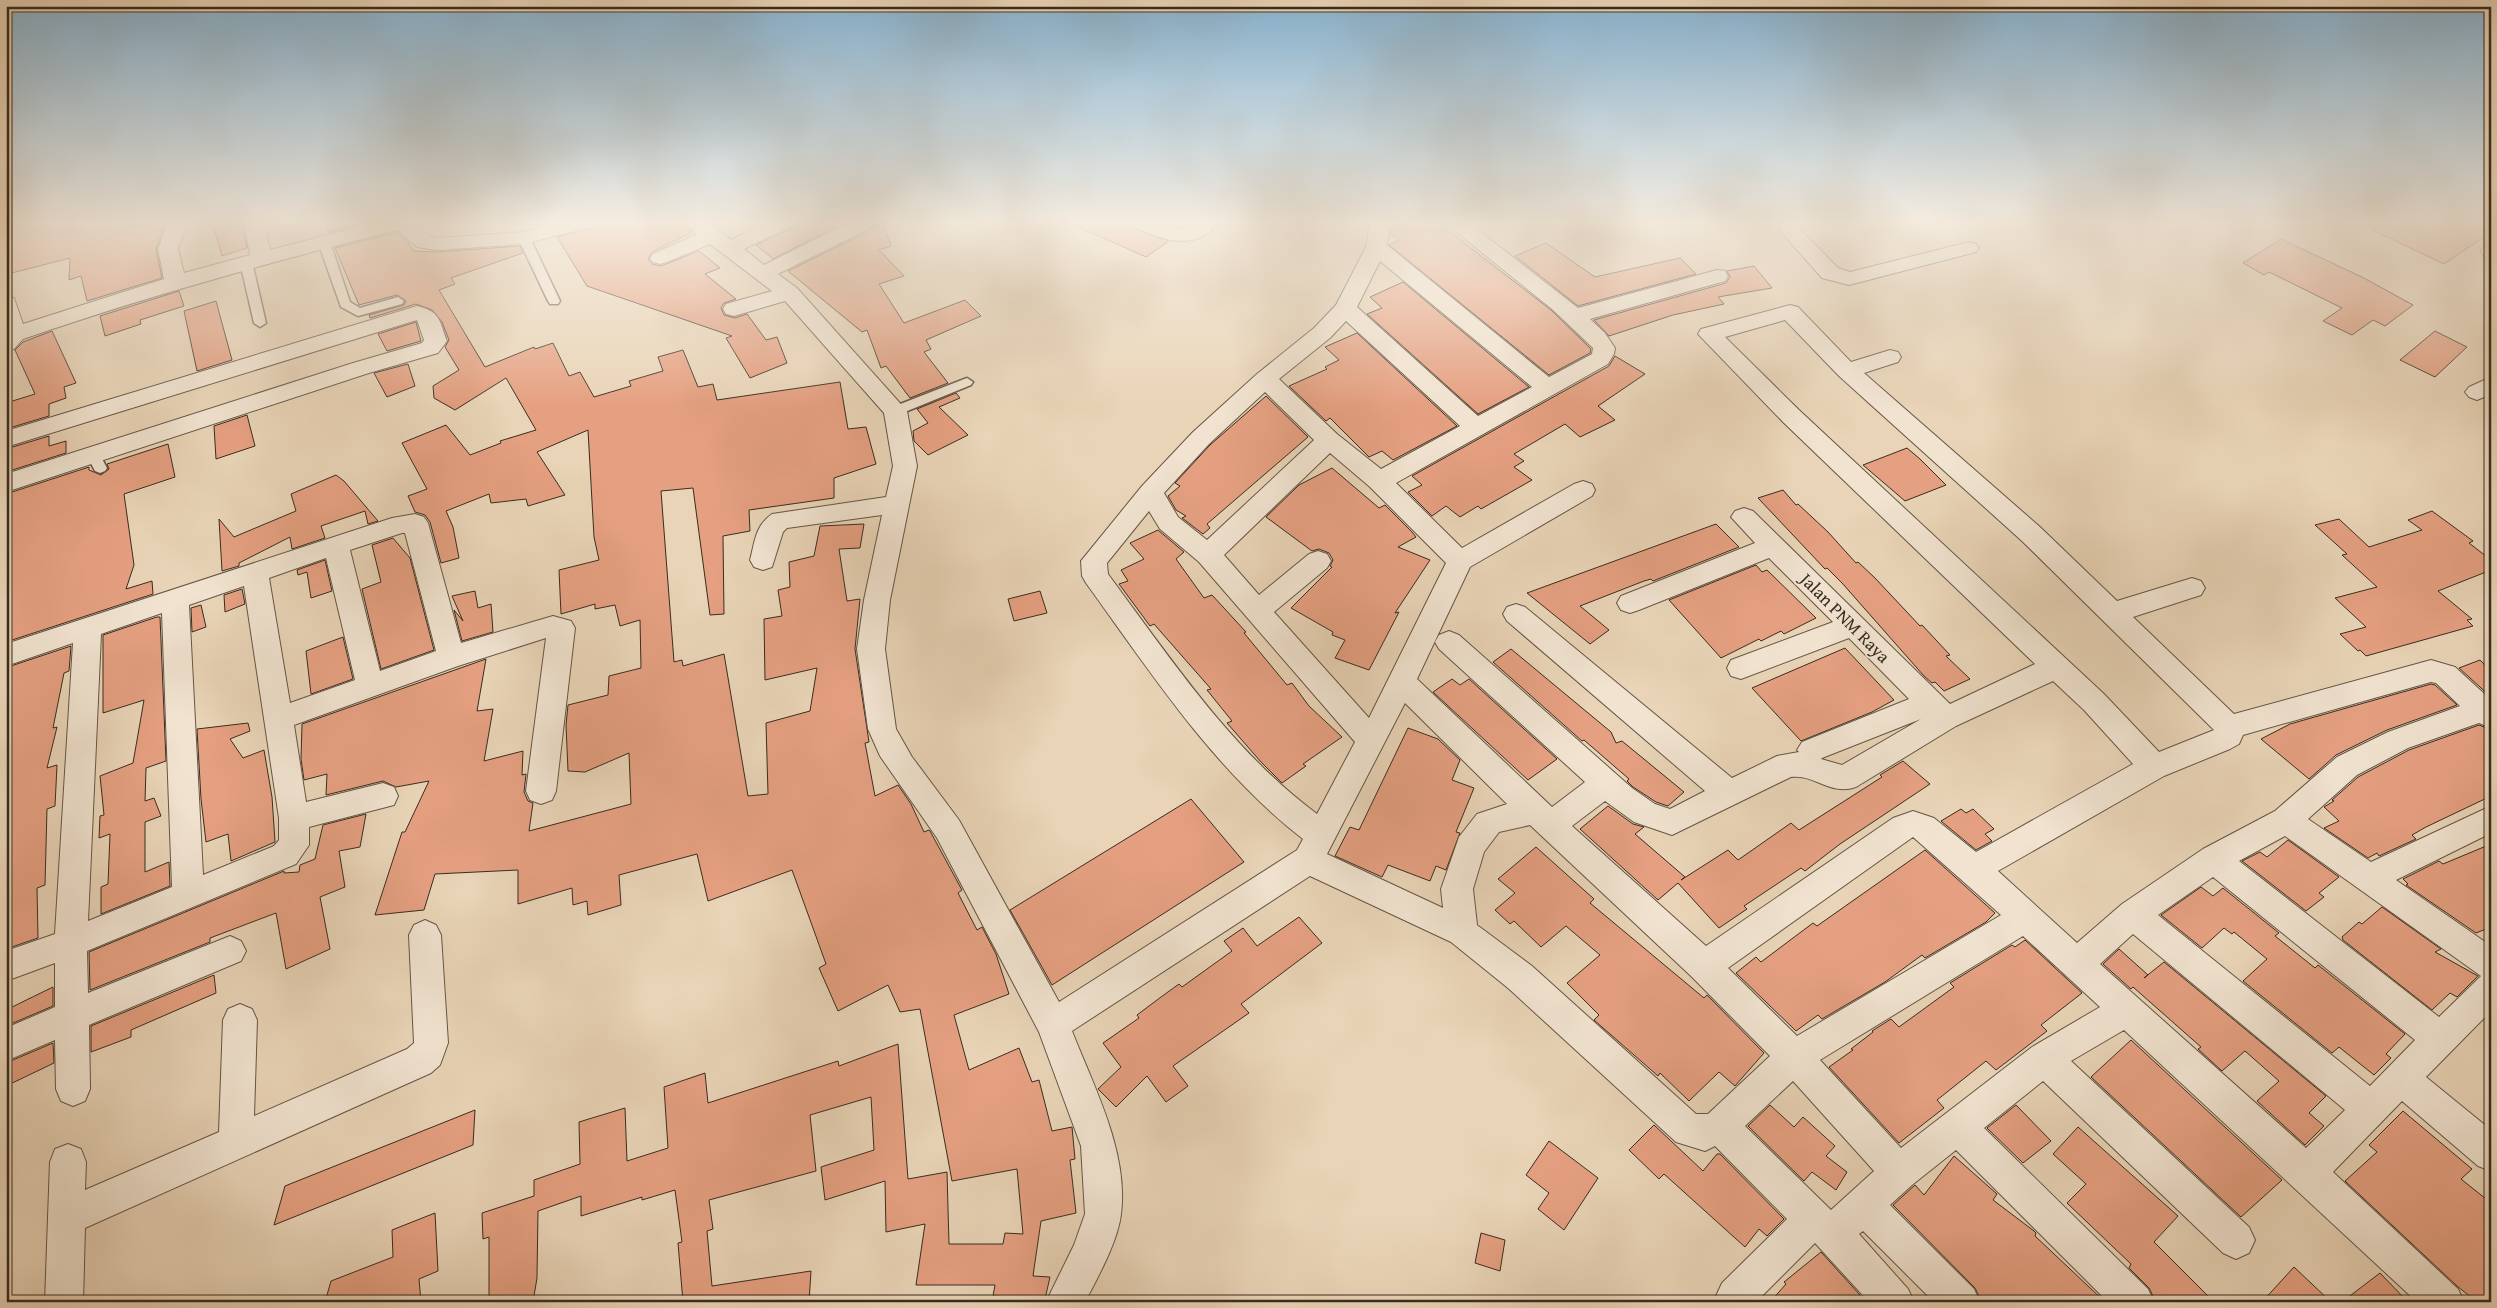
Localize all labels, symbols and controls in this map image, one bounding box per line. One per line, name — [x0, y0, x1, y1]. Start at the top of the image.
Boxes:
street label: Jalan PNM Raya — [1793, 565, 1897, 669]

